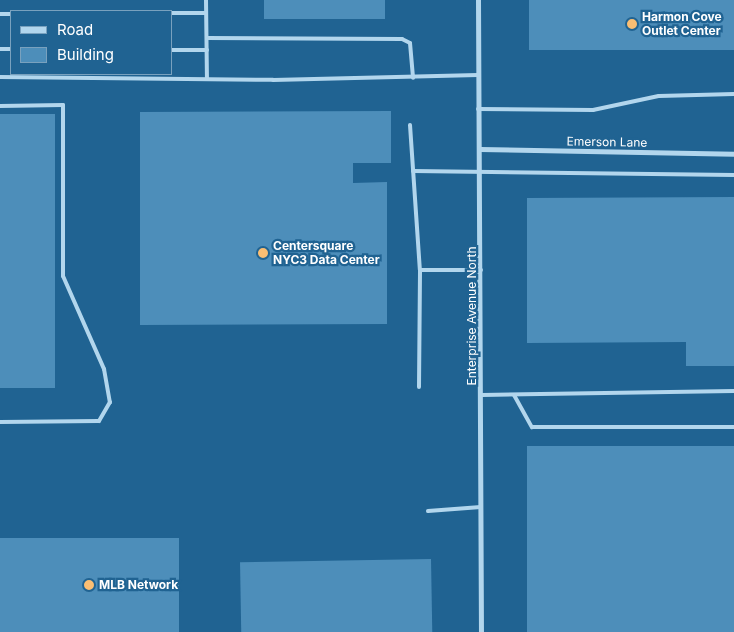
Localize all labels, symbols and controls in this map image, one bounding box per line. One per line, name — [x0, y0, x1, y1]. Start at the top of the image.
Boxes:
legend — [10, 10, 172, 75]
place label: Harmon Cove Outlet Center — [642, 10, 722, 38]
marker: Harmon Cove Outlet Center — [626, 18, 638, 30]
text: Road — [57, 20, 93, 39]
text: Building — [57, 45, 114, 64]
street label: Emerson Lane — [566, 134, 648, 150]
place label: Centersquare NYC3 Data Center — [273, 239, 380, 267]
marker: Centersquare NYC3 Data Center — [257, 247, 269, 259]
street label: Enterprise Avenue North — [465, 247, 479, 385]
place label: MLB Network — [99, 578, 178, 592]
marker: MLB Network — [83, 579, 95, 591]

